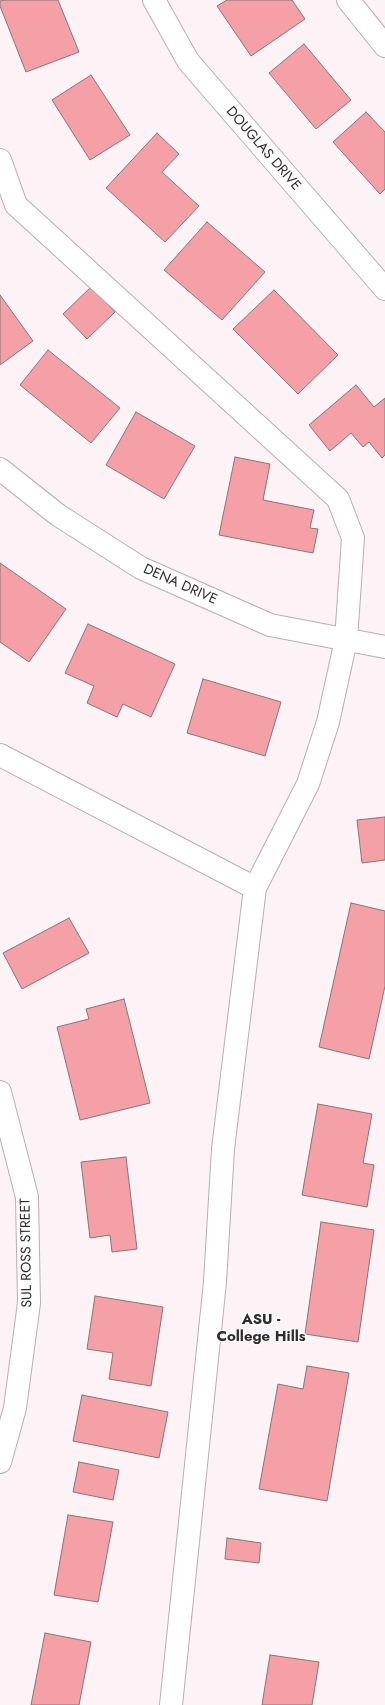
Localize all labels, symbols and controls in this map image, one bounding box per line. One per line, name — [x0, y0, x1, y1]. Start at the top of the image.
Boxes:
street label: DOUGLAS DRIVE — [222, 104, 304, 194]
street label: DENA DRIVE — [140, 561, 220, 609]
street label: SUL ROSS STREET — [18, 1198, 36, 1308]
district label: ASU - College Hills — [216, 1311, 306, 1346]

